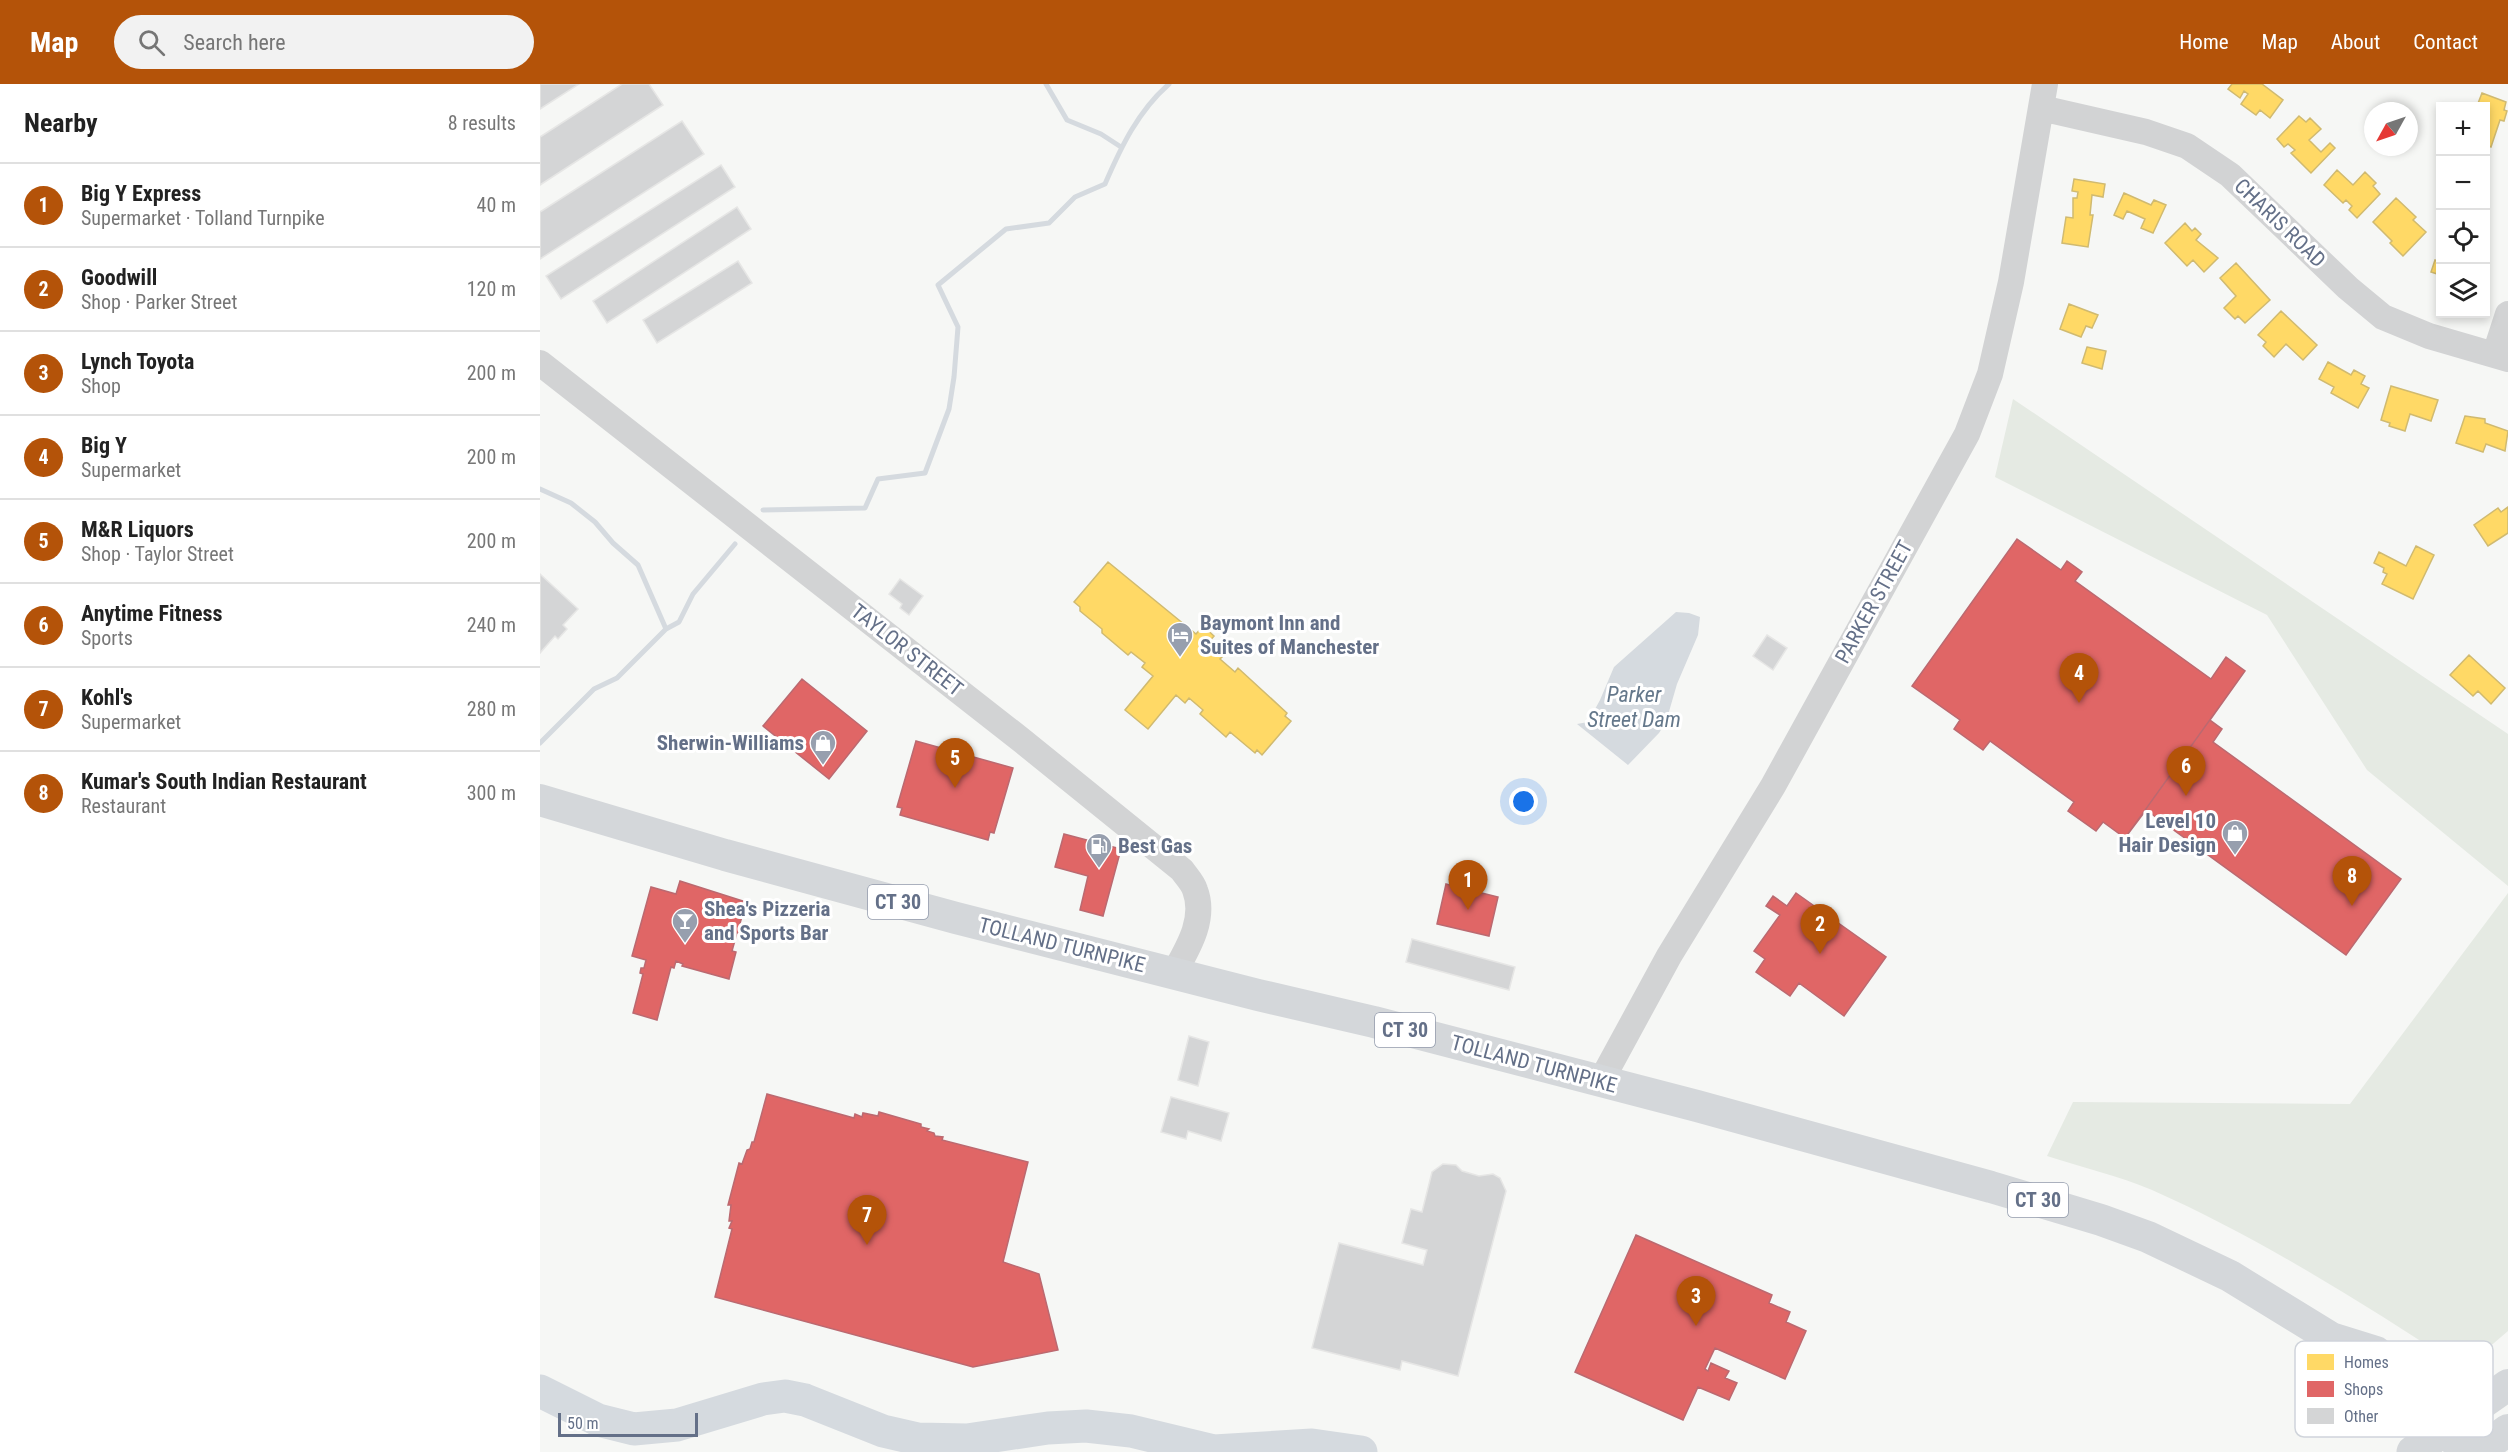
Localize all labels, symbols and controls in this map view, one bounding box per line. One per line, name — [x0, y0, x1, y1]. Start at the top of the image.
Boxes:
search box — [114, 15, 534, 69]
text: Map — [30, 26, 78, 59]
icon: search — [135, 26, 168, 59]
text: Search here — [183, 30, 286, 55]
text: Home — [2179, 30, 2229, 54]
text: Map — [2262, 30, 2298, 54]
text: About — [2331, 30, 2380, 54]
text: Contact — [2413, 30, 2478, 54]
north arrow — [2364, 102, 2418, 156]
map controls — [2436, 102, 2490, 318]
button: + — [2436, 102, 2490, 156]
text: Nearby — [24, 108, 98, 138]
text: 8 results — [448, 111, 516, 135]
button: − — [2436, 156, 2490, 210]
street label: CHARIS ROAD — [2230, 174, 2330, 272]
text: Big Y Express — [81, 181, 201, 206]
text: 1 — [38, 193, 49, 217]
text: 40 m — [477, 193, 516, 217]
text: Supermarket · Tolland Turnpike — [81, 206, 325, 230]
button: locate — [2436, 210, 2490, 264]
button: layers — [2436, 264, 2490, 318]
text: Goodwill — [81, 265, 157, 290]
text: 2 — [38, 277, 49, 301]
text: 120 m — [467, 277, 516, 301]
text: Shop · Parker Street — [81, 290, 237, 314]
text: Lynch Toyota — [81, 349, 194, 374]
text: 3 — [38, 361, 49, 385]
text: 200 m — [467, 361, 516, 385]
text: Shop — [81, 374, 121, 398]
text: Big Y — [81, 433, 127, 458]
text: 4 — [38, 445, 49, 469]
text: 200 m — [467, 445, 516, 469]
text: Supermarket — [81, 458, 181, 482]
text: M&R Liquors — [81, 517, 194, 542]
text: 5 — [38, 529, 49, 553]
text: 200 m — [467, 529, 516, 553]
street label: PARKER STREET — [1830, 537, 1918, 667]
text: Shop · Taylor Street — [81, 542, 234, 566]
street label: TAYLOR STREET — [846, 599, 968, 701]
text: Anytime Fitness — [81, 601, 223, 626]
place label: Baymont Inn and Suites of Manchester — [1200, 611, 1379, 659]
text: 6 — [38, 613, 49, 637]
text: 240 m — [467, 613, 516, 637]
hotel icon: Baymont Inn and Suites of Manchester — [1165, 620, 1195, 658]
text: Sports — [81, 626, 133, 650]
pin: 4 — [2060, 654, 2098, 703]
water label: Parker Street Dam — [1587, 682, 1681, 732]
text: Kohl's — [81, 685, 133, 710]
text: 7 — [38, 697, 49, 721]
text: 280 m — [467, 697, 516, 721]
text: Supermarket — [81, 710, 181, 734]
shop icon: Sherwin-Williams — [808, 728, 838, 766]
place label: Sherwin-Williams — [657, 731, 804, 755]
pin: 5 — [936, 738, 974, 788]
pin: 6 — [2166, 746, 2206, 796]
text: Kumar's South Indian Restaurant — [81, 769, 367, 794]
text: 8 — [38, 781, 49, 805]
text: 300 m — [467, 781, 516, 805]
your location — [1509, 787, 1538, 816]
text: Restaurant — [81, 794, 166, 818]
place label: Level 10 Hair Design — [2118, 809, 2216, 857]
shop icon: Level 10 Hair Design — [2220, 818, 2250, 856]
fuel station icon: Best Gas — [1084, 831, 1114, 869]
place label: Best Gas — [1118, 834, 1192, 858]
pin: 8 — [2332, 856, 2372, 906]
pin: 1 — [1448, 860, 1488, 910]
road number: CT 30 — [868, 885, 928, 919]
place label: Shea's Pizzeria and Sports Bar — [704, 897, 831, 945]
pin: 2 — [1800, 904, 1840, 954]
bar icon: Shea's Pizzeria and Sports Bar — [670, 906, 700, 944]
street label: TOLLAND TURNPIKE — [976, 913, 1148, 977]
road number: CT 30 — [1375, 1013, 1435, 1047]
street label: TOLLAND TURNPIKE — [1448, 1030, 1620, 1098]
road number: CT 30 — [2008, 1183, 2068, 1217]
pin: 7 — [848, 1196, 886, 1245]
pin: 3 — [1676, 1276, 1716, 1326]
legend — [2295, 1341, 2493, 1437]
text: Homes — [2344, 1353, 2389, 1372]
text: Shops — [2344, 1380, 2383, 1399]
text: Other — [2344, 1407, 2379, 1426]
scale bar — [558, 1410, 698, 1438]
text: 50 m — [567, 1414, 599, 1433]

